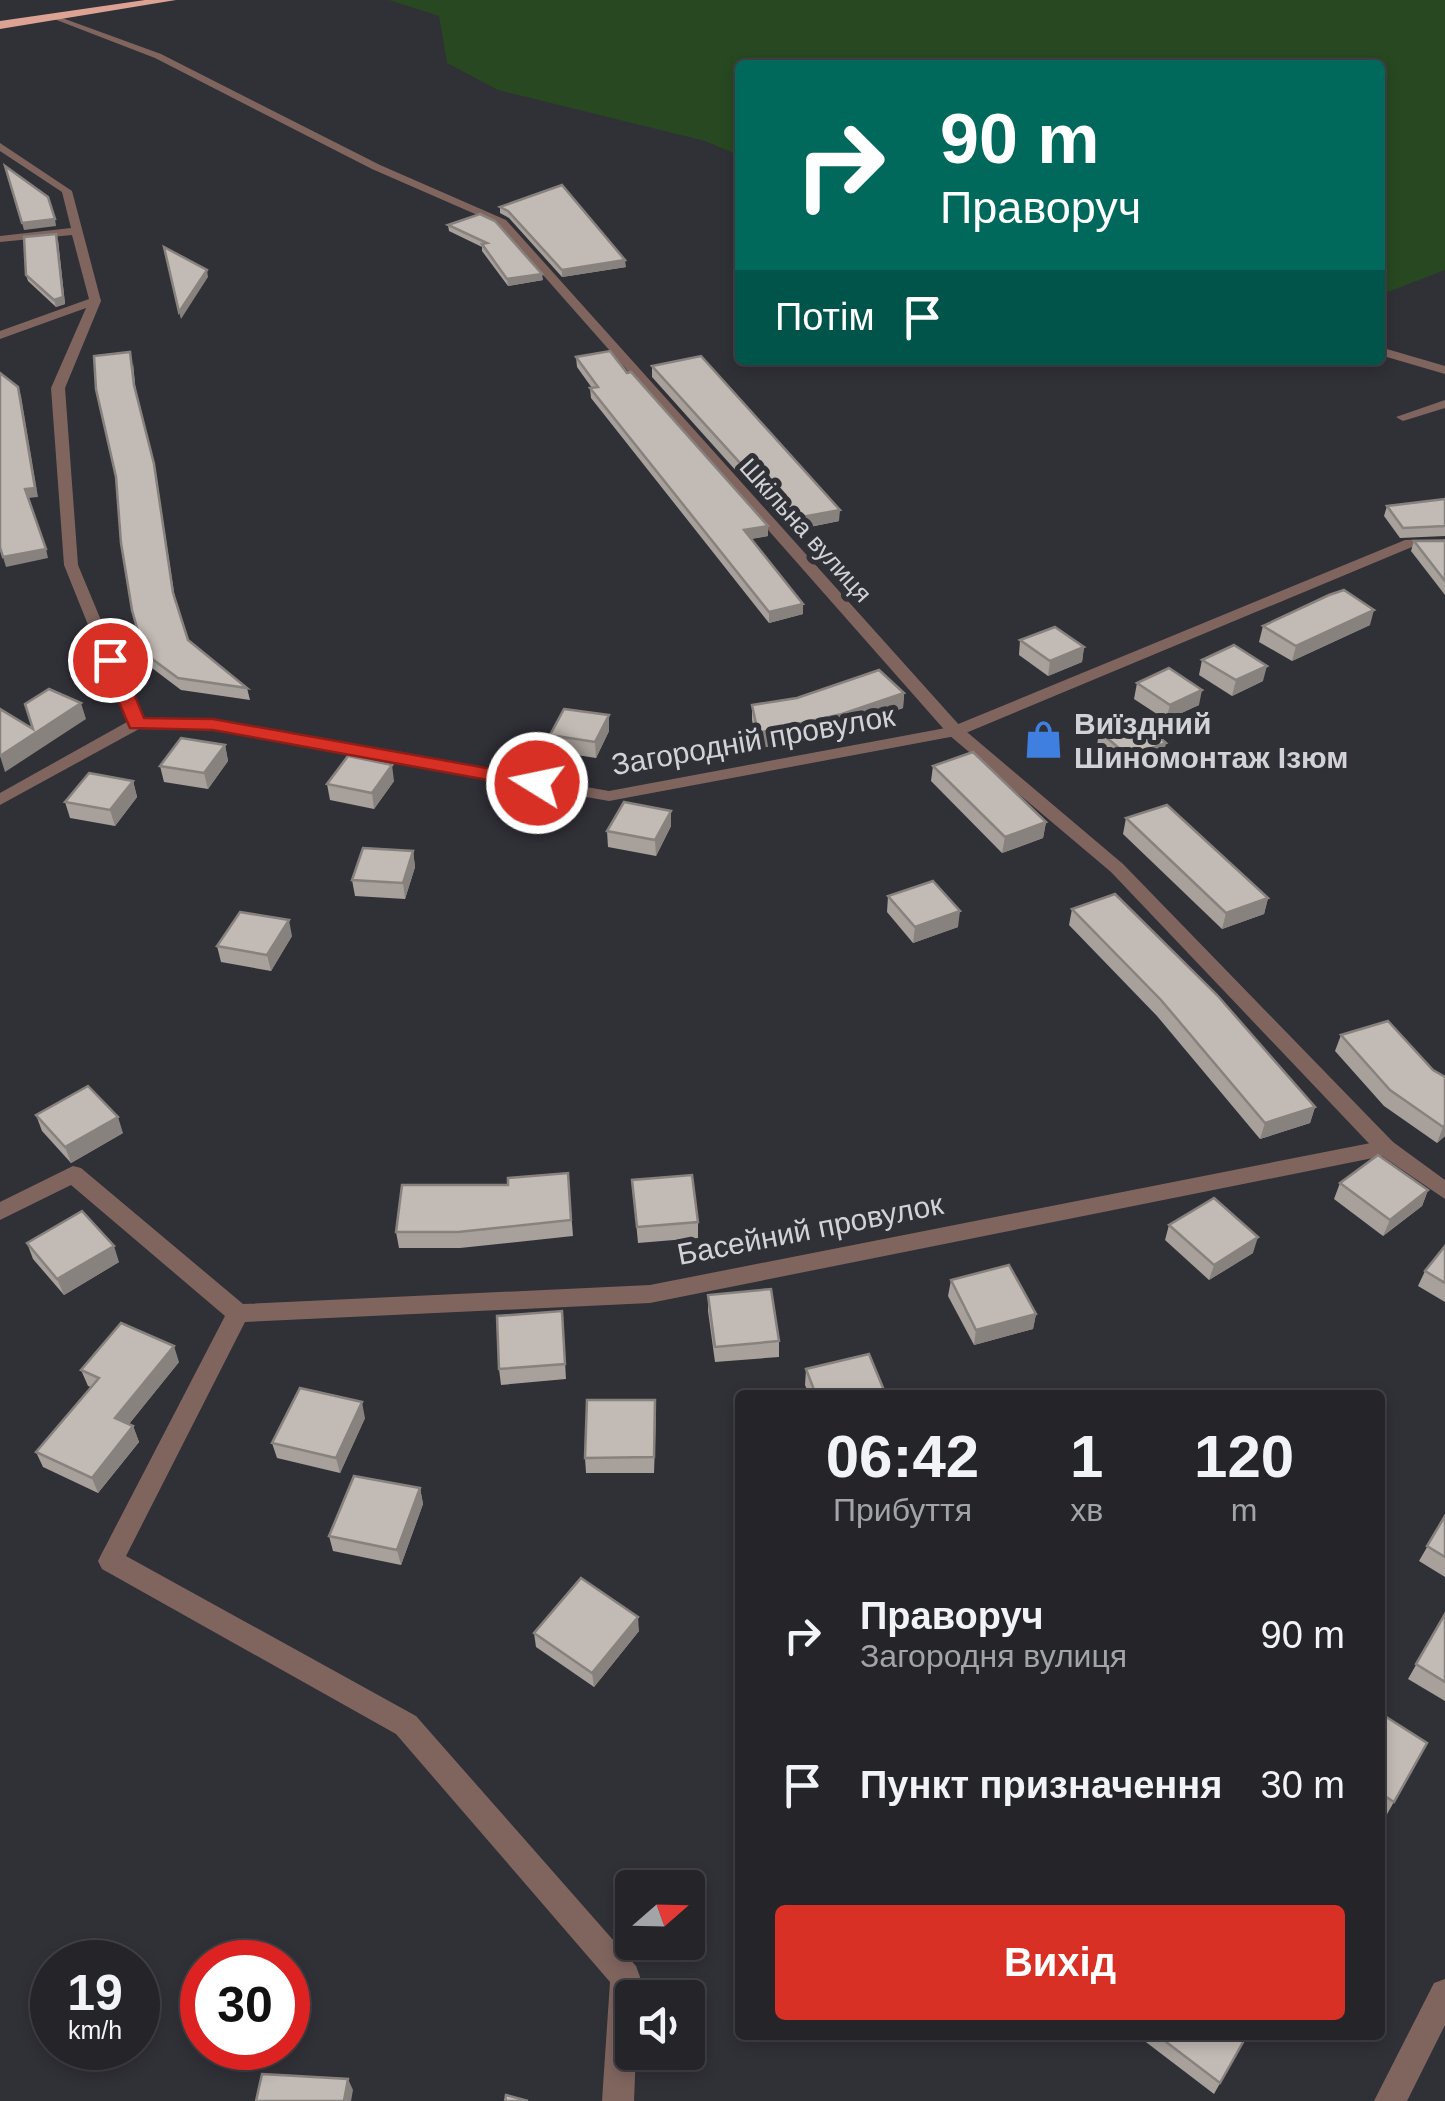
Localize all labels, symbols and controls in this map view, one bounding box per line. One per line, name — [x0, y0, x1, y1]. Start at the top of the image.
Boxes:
icon: right — [775, 100, 905, 230]
text: 90 m — [940, 100, 1100, 178]
text: Праворуч — [940, 182, 1141, 233]
icon: arrive — [895, 290, 950, 345]
text: Потім — [775, 296, 875, 338]
street label: Шкільна вулиця — [734, 453, 878, 607]
pin — [68, 618, 153, 703]
icon: arrive — [83, 633, 138, 688]
street label: Загородній провулок — [609, 699, 898, 781]
place label: Виїздний Шиномонтаж Ізюм — [1074, 707, 1349, 774]
shop icon: Виїздний Шиномонтаж Ізюм — [1023, 719, 1065, 761]
position arrow — [485, 731, 589, 835]
street label: Басейний провулок — [674, 1187, 947, 1271]
text: 06:42 — [826, 1423, 979, 1490]
text: 1 — [1070, 1423, 1103, 1490]
text: 120 — [1194, 1423, 1294, 1490]
text: Прибуття — [833, 1492, 972, 1528]
text: хв — [1070, 1492, 1103, 1528]
text: m — [1231, 1492, 1257, 1528]
text: Праворуч — [860, 1595, 1044, 1637]
icon: right — [775, 1608, 830, 1663]
text: 90 m — [1261, 1614, 1345, 1656]
text: Загородня вулиця — [860, 1638, 1127, 1674]
icon: arrive — [775, 1758, 830, 1813]
text: Пункт призначення — [860, 1764, 1222, 1806]
text: 30 m — [1261, 1764, 1345, 1806]
north arrow — [615, 1870, 705, 1960]
map controls — [615, 1870, 705, 2070]
button: Вихід — [775, 1905, 1345, 2020]
speed limit sign: 30 — [180, 1940, 310, 2070]
text: 19 — [67, 1965, 123, 2021]
button: sound — [615, 1980, 705, 2070]
text: km/h — [68, 2016, 122, 2044]

